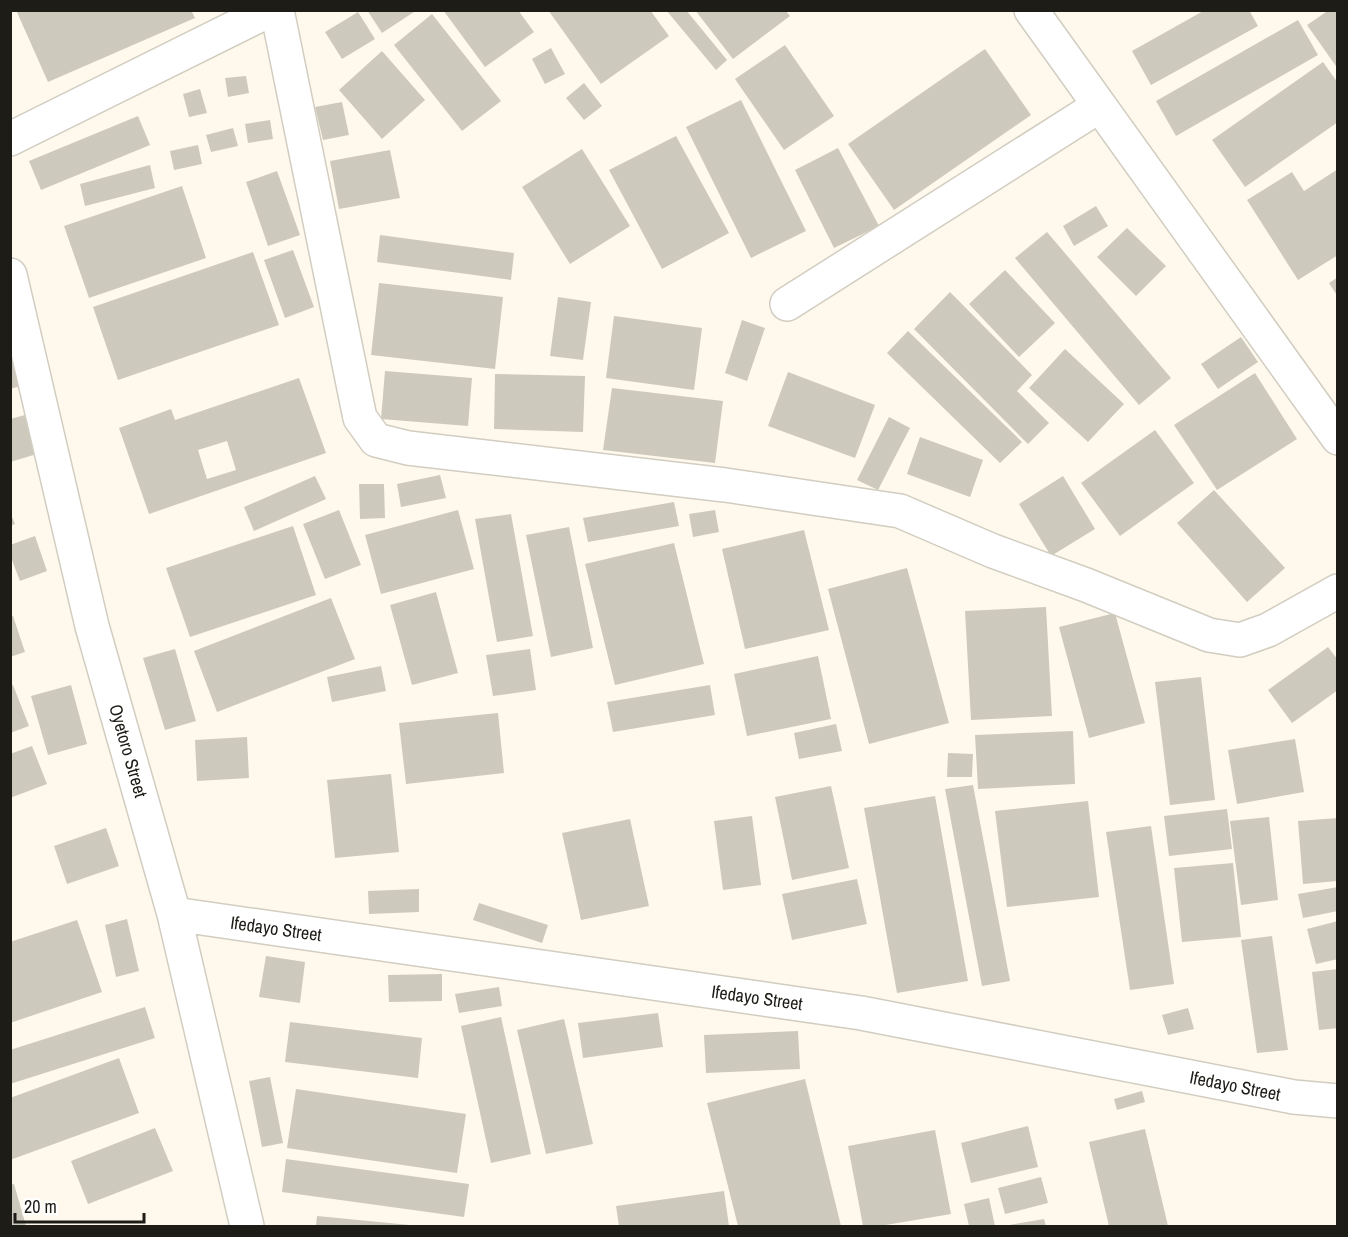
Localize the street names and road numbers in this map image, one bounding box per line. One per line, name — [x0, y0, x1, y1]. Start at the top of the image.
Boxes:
street label: Oyetoro Street — [103, 701, 154, 800]
street label: Ifedayo Street — [229, 910, 323, 947]
street label: Ifedayo Street — [710, 979, 804, 1016]
street label: Ifedayo Street — [1188, 1064, 1283, 1107]

